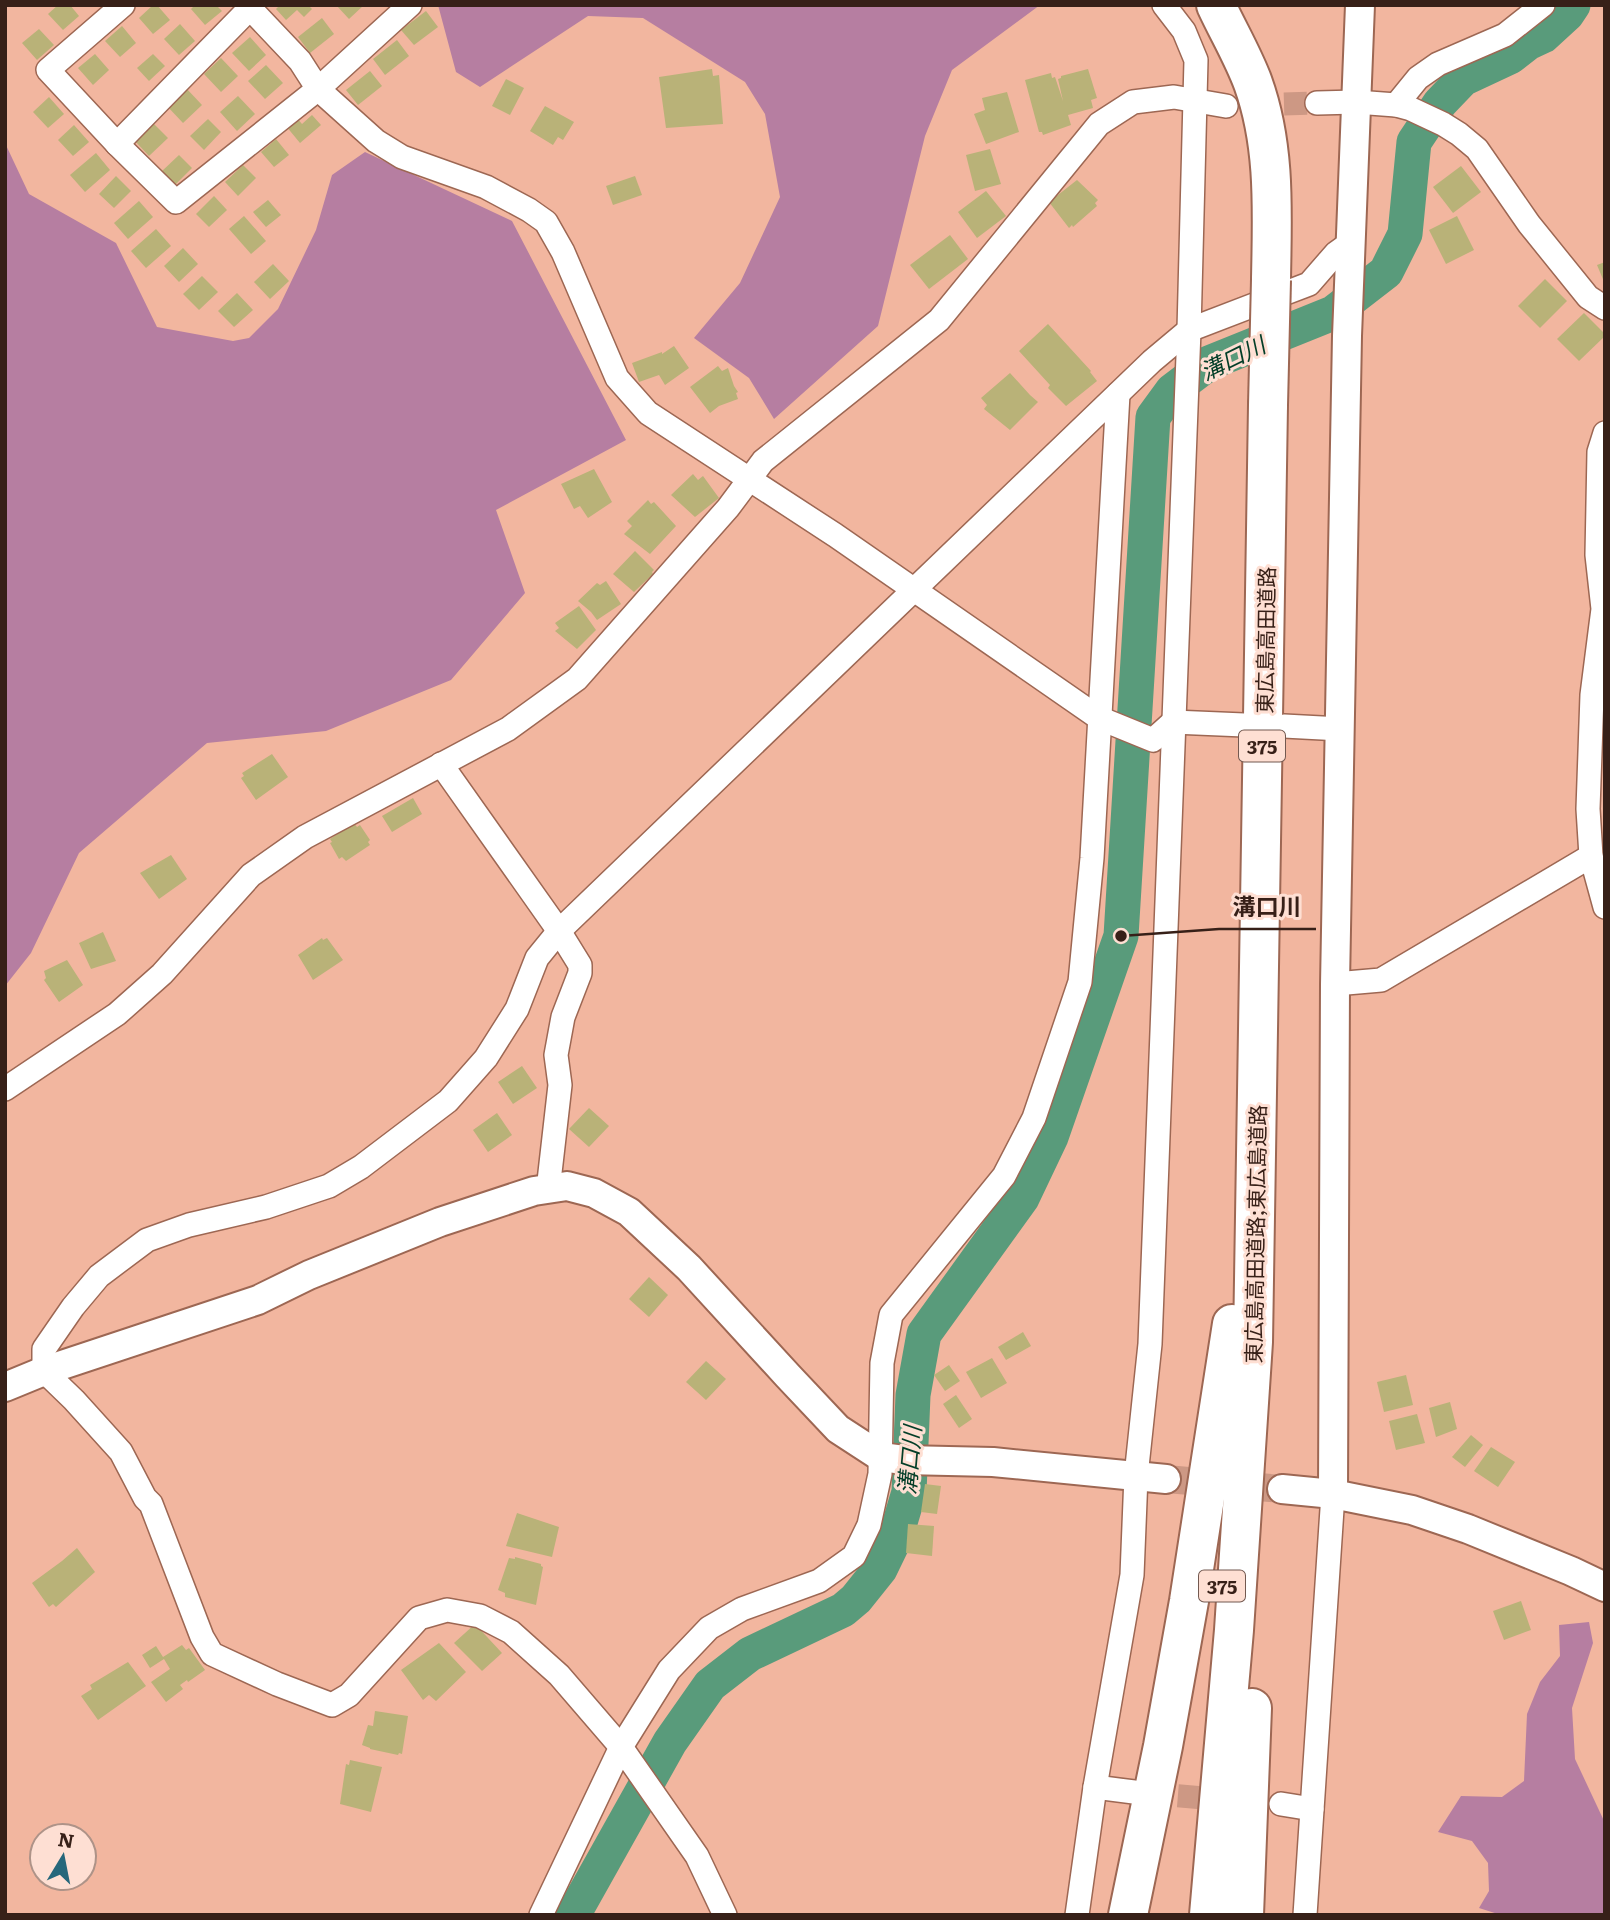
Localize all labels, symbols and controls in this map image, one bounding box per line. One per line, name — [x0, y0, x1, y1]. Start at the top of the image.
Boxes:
water label: 溝口川 — [1194, 325, 1273, 387]
street label: 東広島高田道路 — [1247, 566, 1281, 714]
road number: 375 — [1239, 730, 1285, 762]
callout: 溝口川 — [1219, 885, 1316, 929]
text: 溝口川 — [1233, 888, 1302, 922]
street label: 東広島高田道路;東広島道路 — [1236, 1104, 1272, 1364]
water label: 溝口川 — [888, 1421, 928, 1496]
road number: 375 — [1199, 1570, 1245, 1602]
north arrow — [28, 1822, 98, 1892]
text: N — [56, 1824, 76, 1854]

